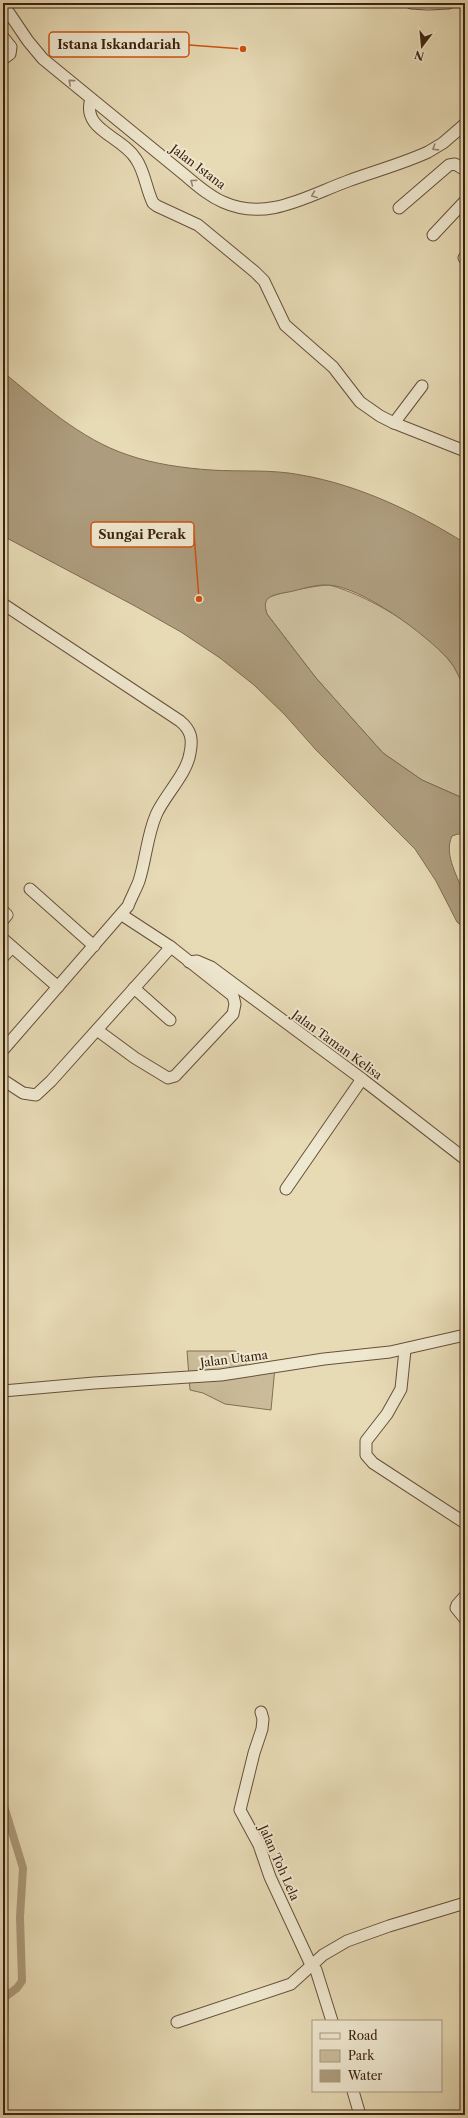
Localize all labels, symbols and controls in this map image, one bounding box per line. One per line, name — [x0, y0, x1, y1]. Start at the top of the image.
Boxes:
north arrow — [402, 26, 442, 66]
callout: Istana Iskandariah — [49, 32, 189, 57]
text: Istana Iskandariah — [57, 36, 181, 52]
text: N — [412, 47, 426, 64]
one-way arrow — [69, 80, 76, 87]
street label: Jalan Istana — [166, 140, 229, 193]
one-way arrow — [432, 143, 439, 151]
one-way arrow — [191, 180, 198, 187]
one-way arrow — [310, 190, 317, 198]
callout: Sungai Perak — [91, 522, 194, 547]
text: Sungai Perak — [98, 526, 186, 542]
street label: Jalan Taman Kelisa — [288, 1006, 386, 1083]
street label: Jalan Utama — [197, 1347, 269, 1370]
street label: Jalan Toh Lela — [255, 1821, 303, 1903]
legend — [312, 2020, 442, 2092]
text: Road — [348, 2028, 378, 2043]
text: Park — [348, 2048, 375, 2063]
text: Water — [347, 2068, 382, 2083]

